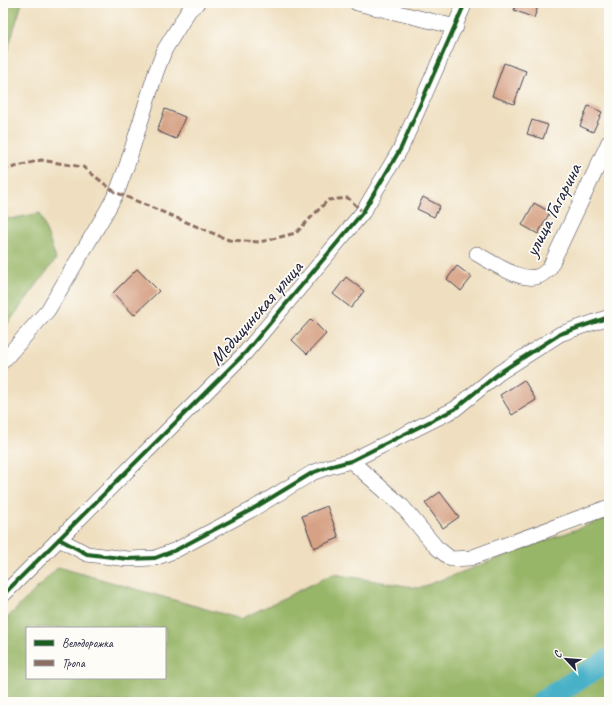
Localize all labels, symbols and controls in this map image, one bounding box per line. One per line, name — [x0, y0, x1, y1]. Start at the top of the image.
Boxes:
street label: улица Гагарина — [518, 158, 588, 262]
street label: Медицинская улица — [204, 254, 310, 370]
legend — [26, 627, 166, 679]
text: Велодорожка — [62, 635, 114, 651]
north arrow — [546, 639, 586, 679]
text: С — [550, 648, 565, 660]
text: Тропа — [62, 655, 86, 671]

